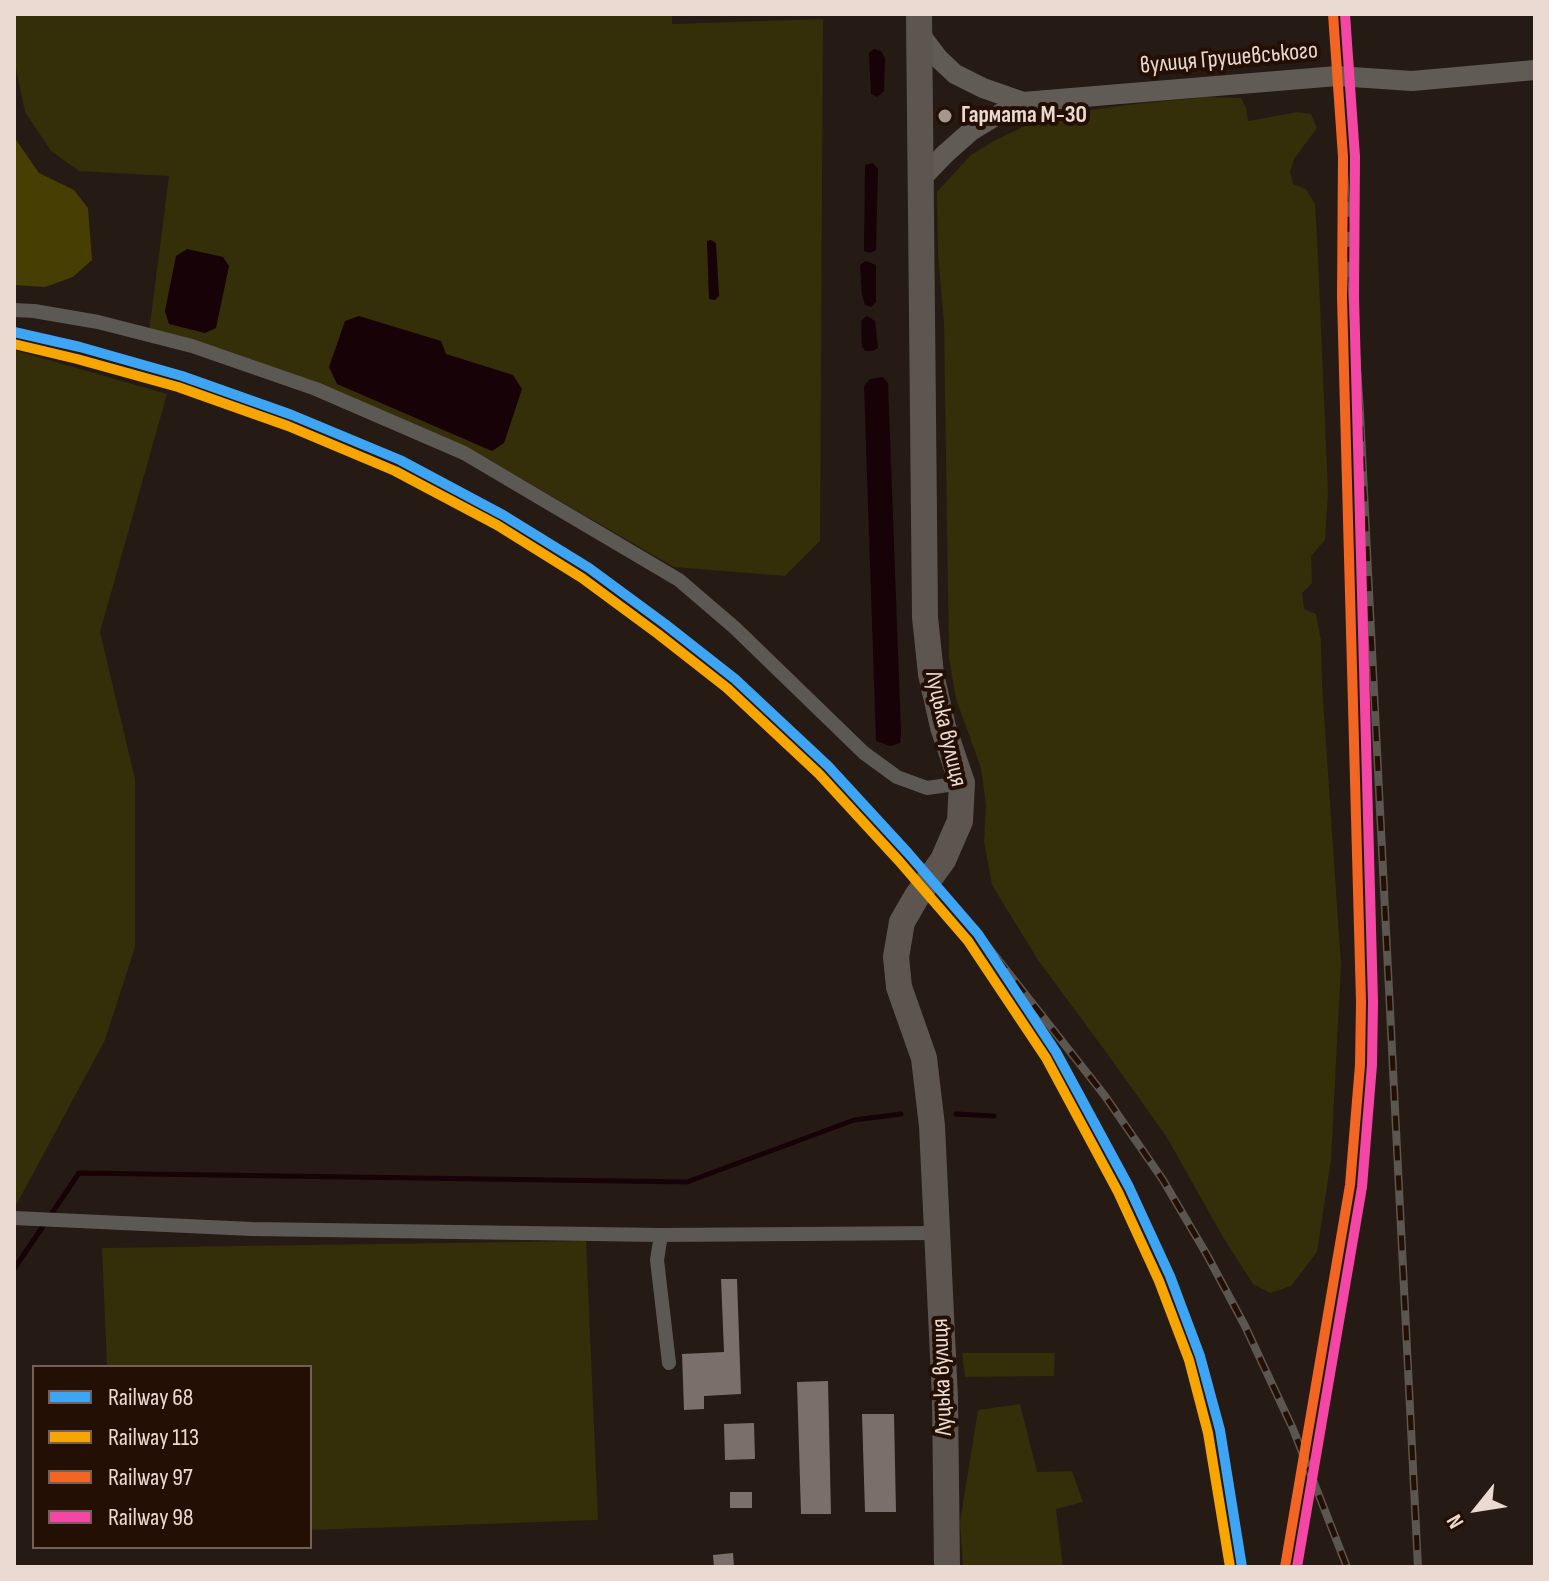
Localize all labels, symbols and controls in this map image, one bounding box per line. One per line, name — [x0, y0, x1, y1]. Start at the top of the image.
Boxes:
street label: вулиця Грушевського — [1139, 37, 1319, 81]
place label: Гармата М-30 — [961, 102, 1087, 130]
marker: Гармата М-30 — [936, 107, 954, 125]
street label: Луцька вулиця — [918, 668, 972, 790]
street label: Луцька вулиця — [927, 1318, 959, 1436]
legend — [32, 1365, 312, 1549]
text: Railway 68 — [108, 1383, 193, 1412]
text: Railway 113 — [108, 1423, 199, 1452]
text: Railway 97 — [108, 1463, 192, 1492]
north arrow — [1437, 1469, 1517, 1549]
text: Railway 98 — [108, 1503, 193, 1532]
text: N — [1441, 1509, 1470, 1533]

